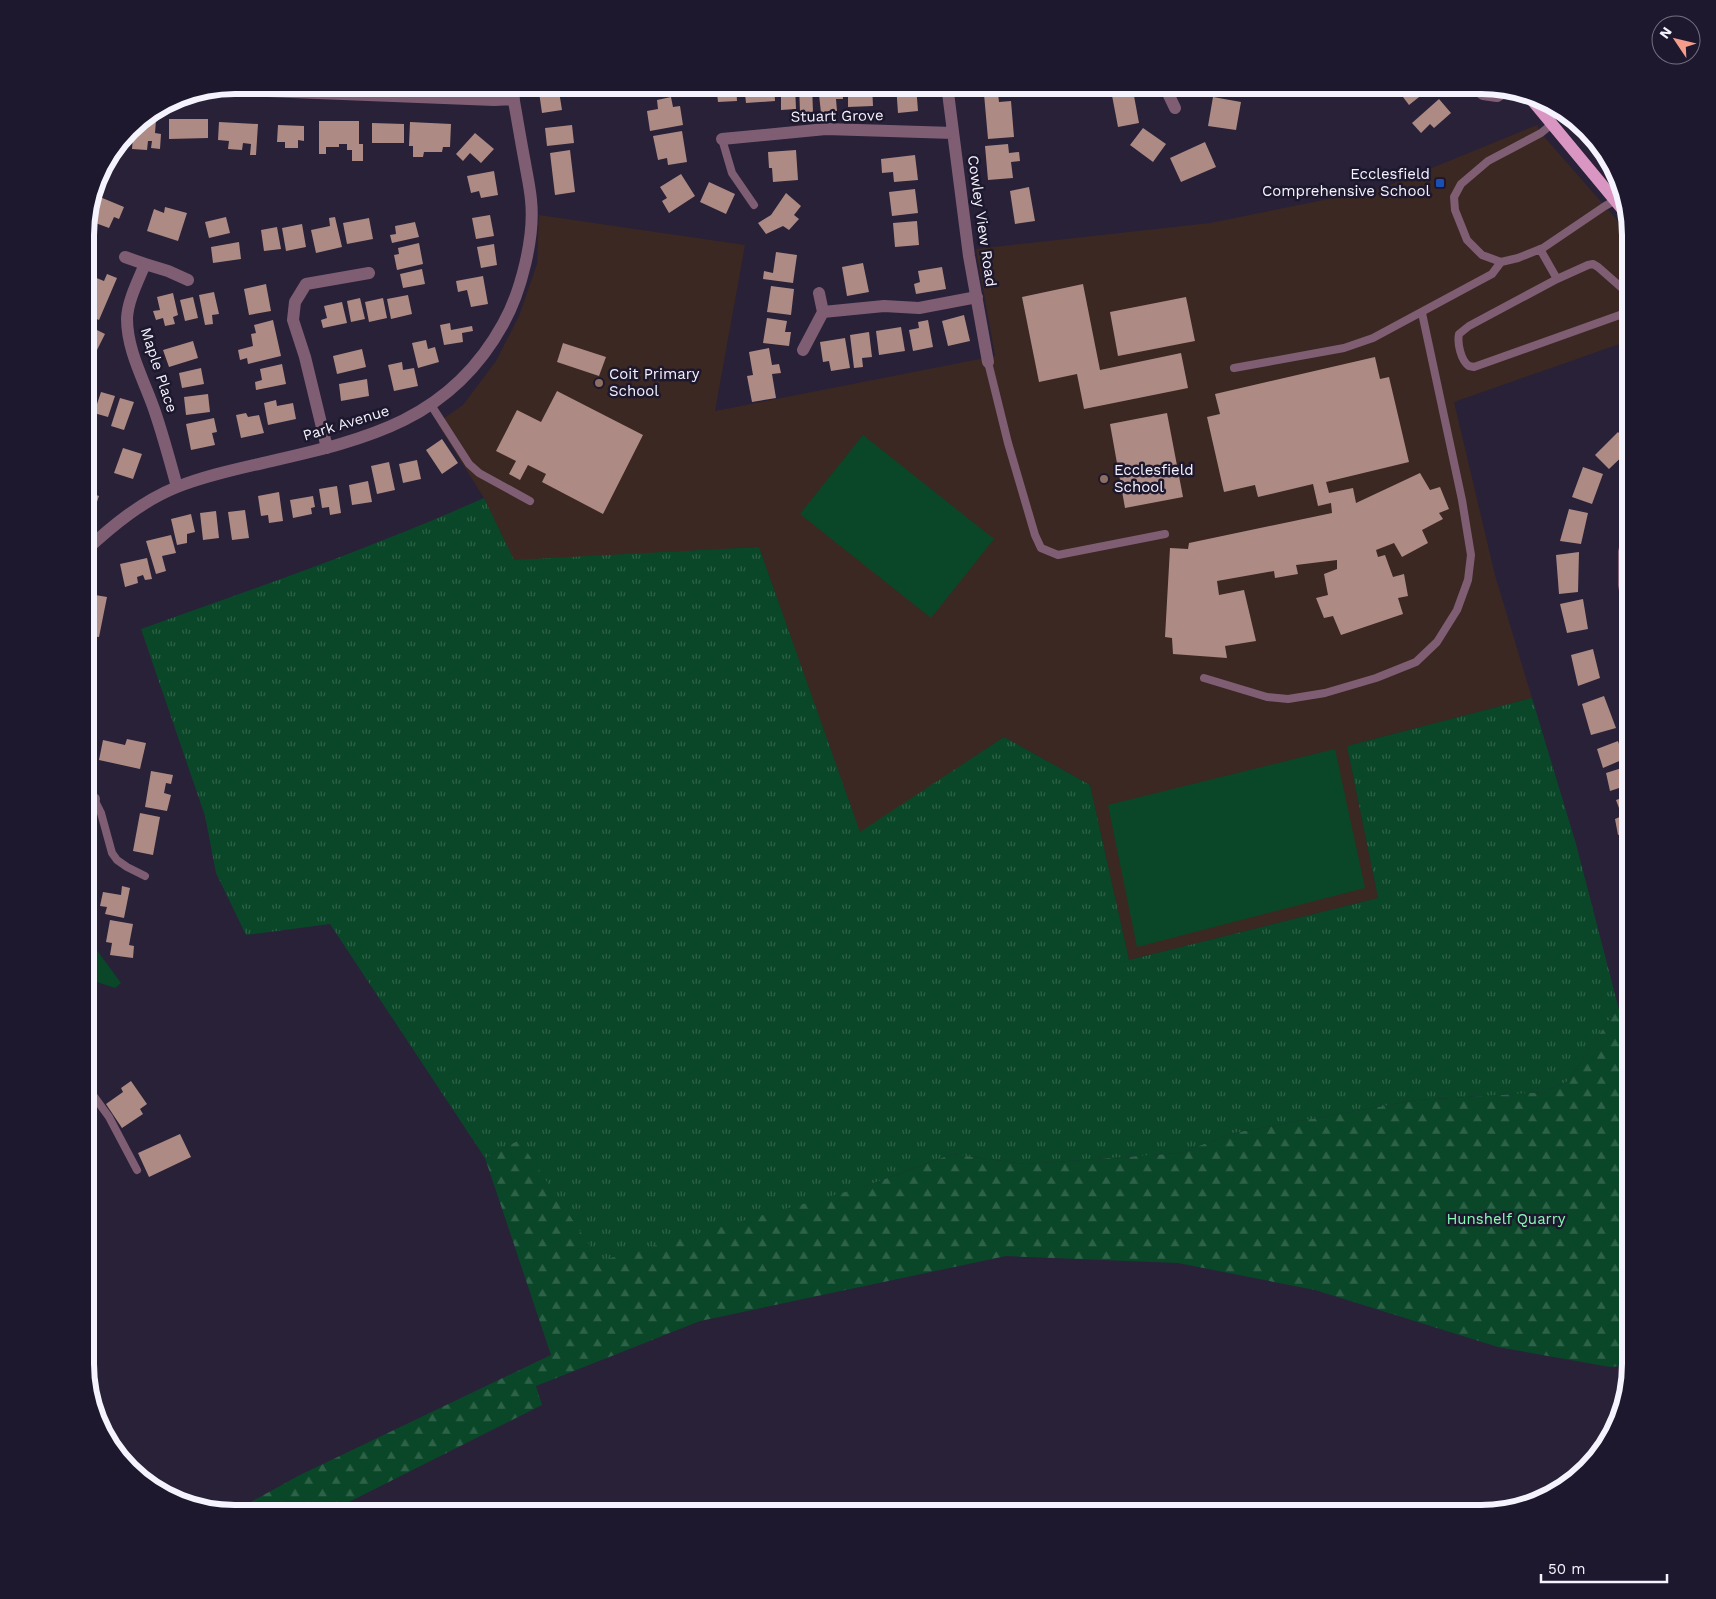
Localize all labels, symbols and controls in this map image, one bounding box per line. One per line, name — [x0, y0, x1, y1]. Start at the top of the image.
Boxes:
north arrow — [1651, 15, 1701, 65]
text: N — [1656, 24, 1675, 41]
street label: Stuart Grove — [790, 106, 884, 126]
street label: Cowley View Road — [964, 154, 1000, 288]
place label: Ecclesfield Comprehensive School — [1262, 165, 1430, 200]
marker: Ecclesfield Comprehensive School — [1434, 177, 1446, 189]
street label: Maple Place — [137, 325, 181, 415]
place label: Coit Primary School — [609, 365, 700, 400]
marker: Coit Primary School — [593, 377, 605, 389]
street label: Park Avenue — [301, 401, 391, 445]
place label: Ecclesfield School — [1114, 461, 1194, 496]
marker: Ecclesfield School — [1098, 473, 1110, 485]
park label: Hunshelf Quarry — [1446, 1210, 1566, 1228]
scale bar — [1541, 1552, 1667, 1584]
text: 50 m — [1548, 1560, 1585, 1578]

